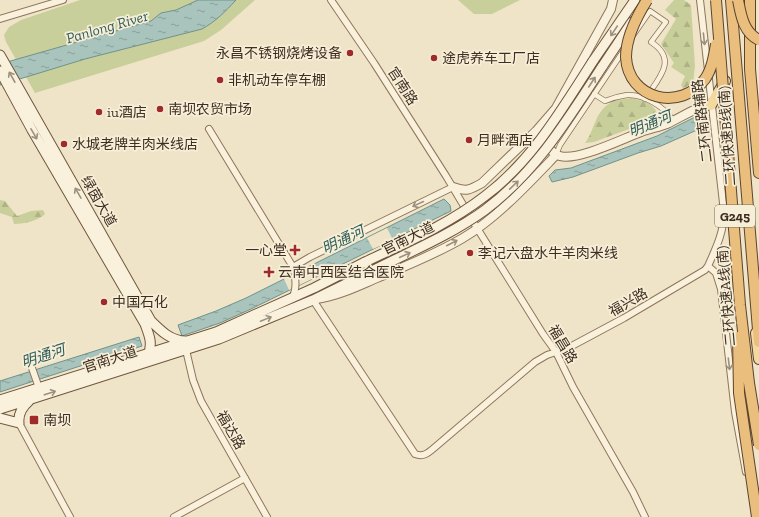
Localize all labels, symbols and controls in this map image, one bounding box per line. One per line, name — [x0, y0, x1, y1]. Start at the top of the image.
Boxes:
water label: Panlong River — [64, 6, 151, 47]
one-way arrow — [610, 25, 618, 36]
one-way arrow — [701, 32, 708, 45]
place label: 永昌不锈钢烧烤设备 — [216, 45, 342, 62]
marker: 永昌不锈钢烧烤设备 — [345, 48, 355, 58]
place label: 途虎养车工厂店 — [442, 50, 540, 67]
marker: 途虎养车工厂店 — [429, 53, 439, 63]
street label: 官南路 — [384, 64, 421, 109]
one-way arrow — [8, 71, 15, 83]
place label: 非机动车停车棚 — [228, 72, 326, 89]
marker: 非机动车停车棚 — [215, 75, 225, 85]
one-way arrow — [589, 76, 597, 88]
street label: 二环南路辅路 — [689, 78, 716, 164]
street label: 二环快速B线(南) — [716, 85, 739, 187]
place label: 南坝农贸市场 — [168, 101, 252, 118]
place label: iu酒店 — [107, 104, 147, 121]
marker: 南坝农贸市场 — [155, 104, 165, 114]
water label: 明通河 — [626, 106, 677, 141]
marker: iu酒店 — [94, 107, 104, 117]
one-way arrow — [31, 128, 39, 140]
place label: 月畔酒店 — [477, 132, 533, 149]
marker: 月畔酒店 — [464, 135, 474, 145]
place label: 水城老牌羊肉米线店 — [72, 136, 198, 153]
marker: 水城老牌羊肉米线店 — [59, 139, 69, 149]
street label: 绿茵大道 — [77, 173, 120, 230]
one-way arrow — [509, 180, 519, 190]
one-way arrow — [73, 187, 81, 199]
one-way arrow — [412, 201, 424, 208]
road number: G245 — [715, 205, 755, 227]
street label: 官南大道 — [379, 219, 437, 258]
water label: 明通河 — [319, 221, 370, 258]
one-way arrow — [446, 239, 458, 247]
place label: 一心堂 — [245, 242, 287, 259]
marker: 一心堂 — [290, 245, 300, 255]
place label: 李记六盘水牛羊肉米线 — [478, 245, 618, 262]
street label: 二环快速A线(南) — [714, 245, 739, 347]
marker: 李记六盘水牛羊肉米线 — [465, 248, 475, 258]
one-way arrow — [399, 251, 411, 258]
place label: 云南中西医结合医院 — [278, 264, 404, 281]
marker: 云南中西医结合医院 — [263, 266, 275, 278]
street label: 福兴路 — [606, 285, 651, 320]
place label: 中国石化 — [112, 294, 168, 311]
marker: 中国石化 — [99, 297, 109, 307]
one-way arrow — [260, 315, 272, 323]
street label: 福昌路 — [544, 322, 581, 367]
water label: 明通河 — [19, 340, 70, 372]
street label: 官南大道 — [81, 343, 139, 376]
one-way arrow — [725, 357, 733, 370]
one-way arrow — [44, 389, 57, 396]
street label: 福达路 — [213, 408, 248, 453]
place label: 南坝 — [43, 412, 71, 429]
marker: 南坝 — [28, 414, 40, 426]

